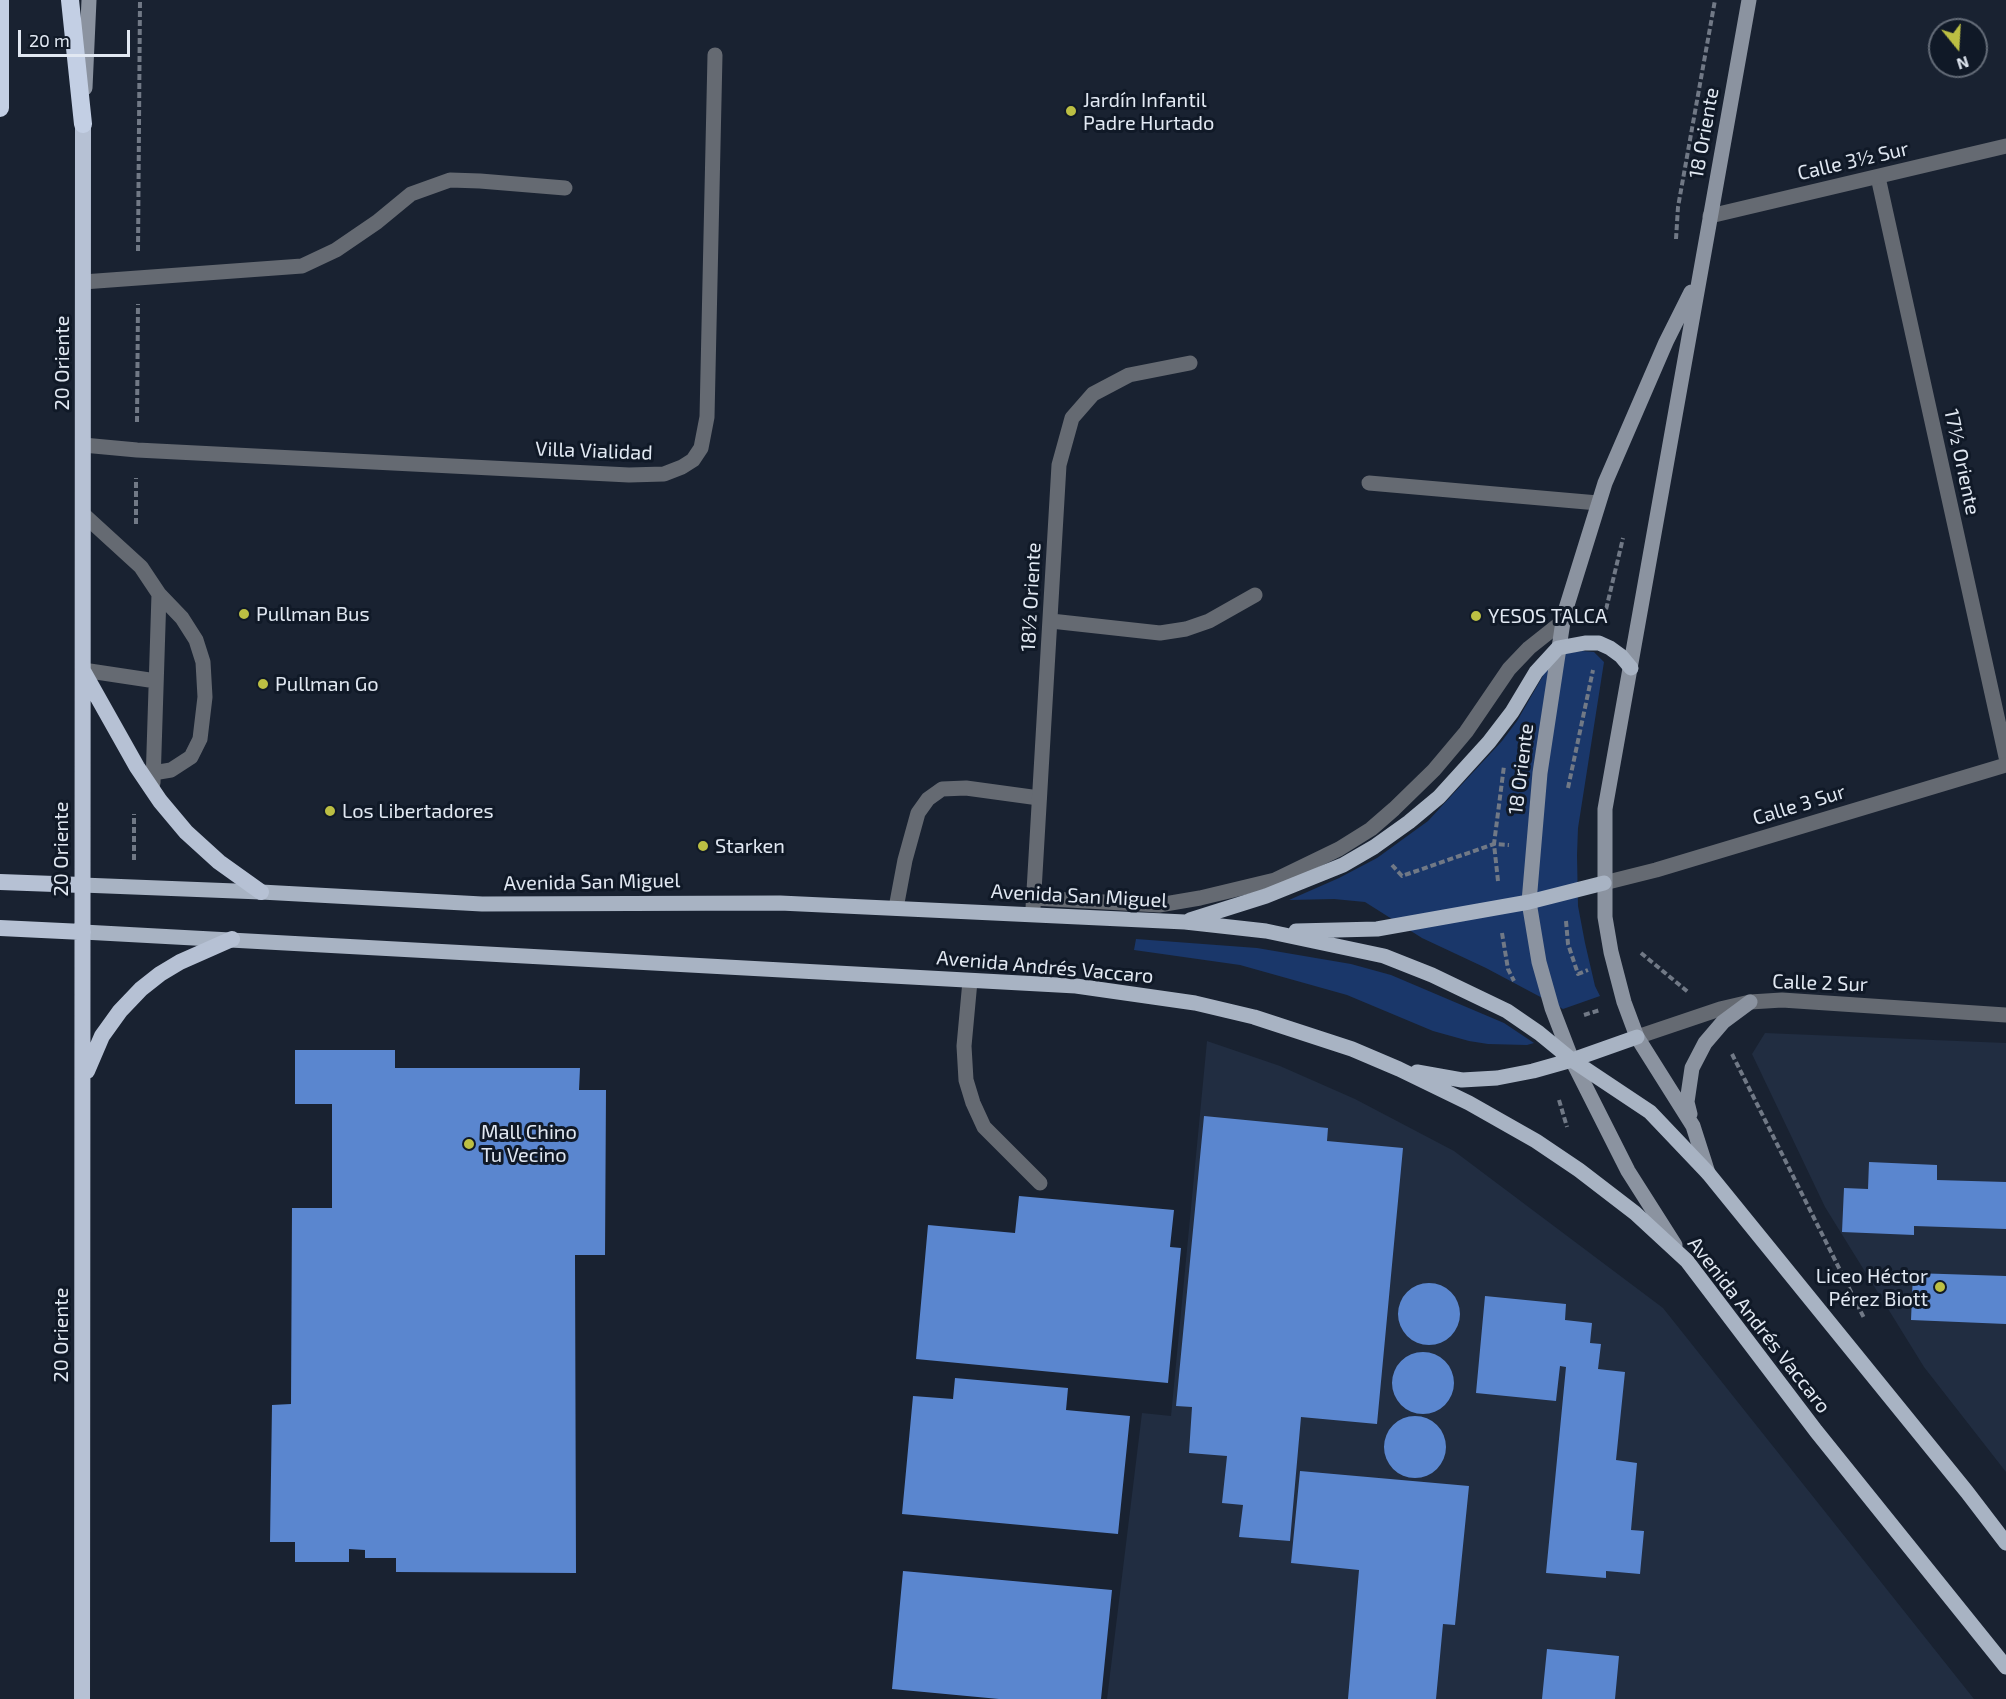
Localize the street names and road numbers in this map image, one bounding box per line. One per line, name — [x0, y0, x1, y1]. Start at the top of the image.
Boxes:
street label: 18 Oriente — [1684, 86, 1724, 180]
street label: Calle 3½ Sur — [1795, 137, 1911, 185]
street label: 20 Oriente — [50, 316, 74, 410]
street label: 17½ Oriente — [1939, 407, 1985, 517]
street label: Villa Vialidad — [535, 437, 653, 465]
street label: 18½ Oriente — [1016, 542, 1046, 652]
street label: 18 Oriente — [1504, 722, 1538, 816]
street label: Calle 3 Sur — [1750, 780, 1848, 830]
street label: 20 Oriente — [49, 802, 73, 896]
street label: Avenida San Miguel — [503, 868, 681, 896]
street label: Avenida San Miguel — [990, 879, 1168, 913]
street label: Avenida Andrés Vaccaro — [936, 946, 1154, 988]
street label: Calle 2 Sur — [1772, 969, 1868, 997]
street label: Avenida Andrés Vaccaro — [1683, 1232, 1835, 1418]
street label: 20 Oriente — [49, 1288, 73, 1382]

